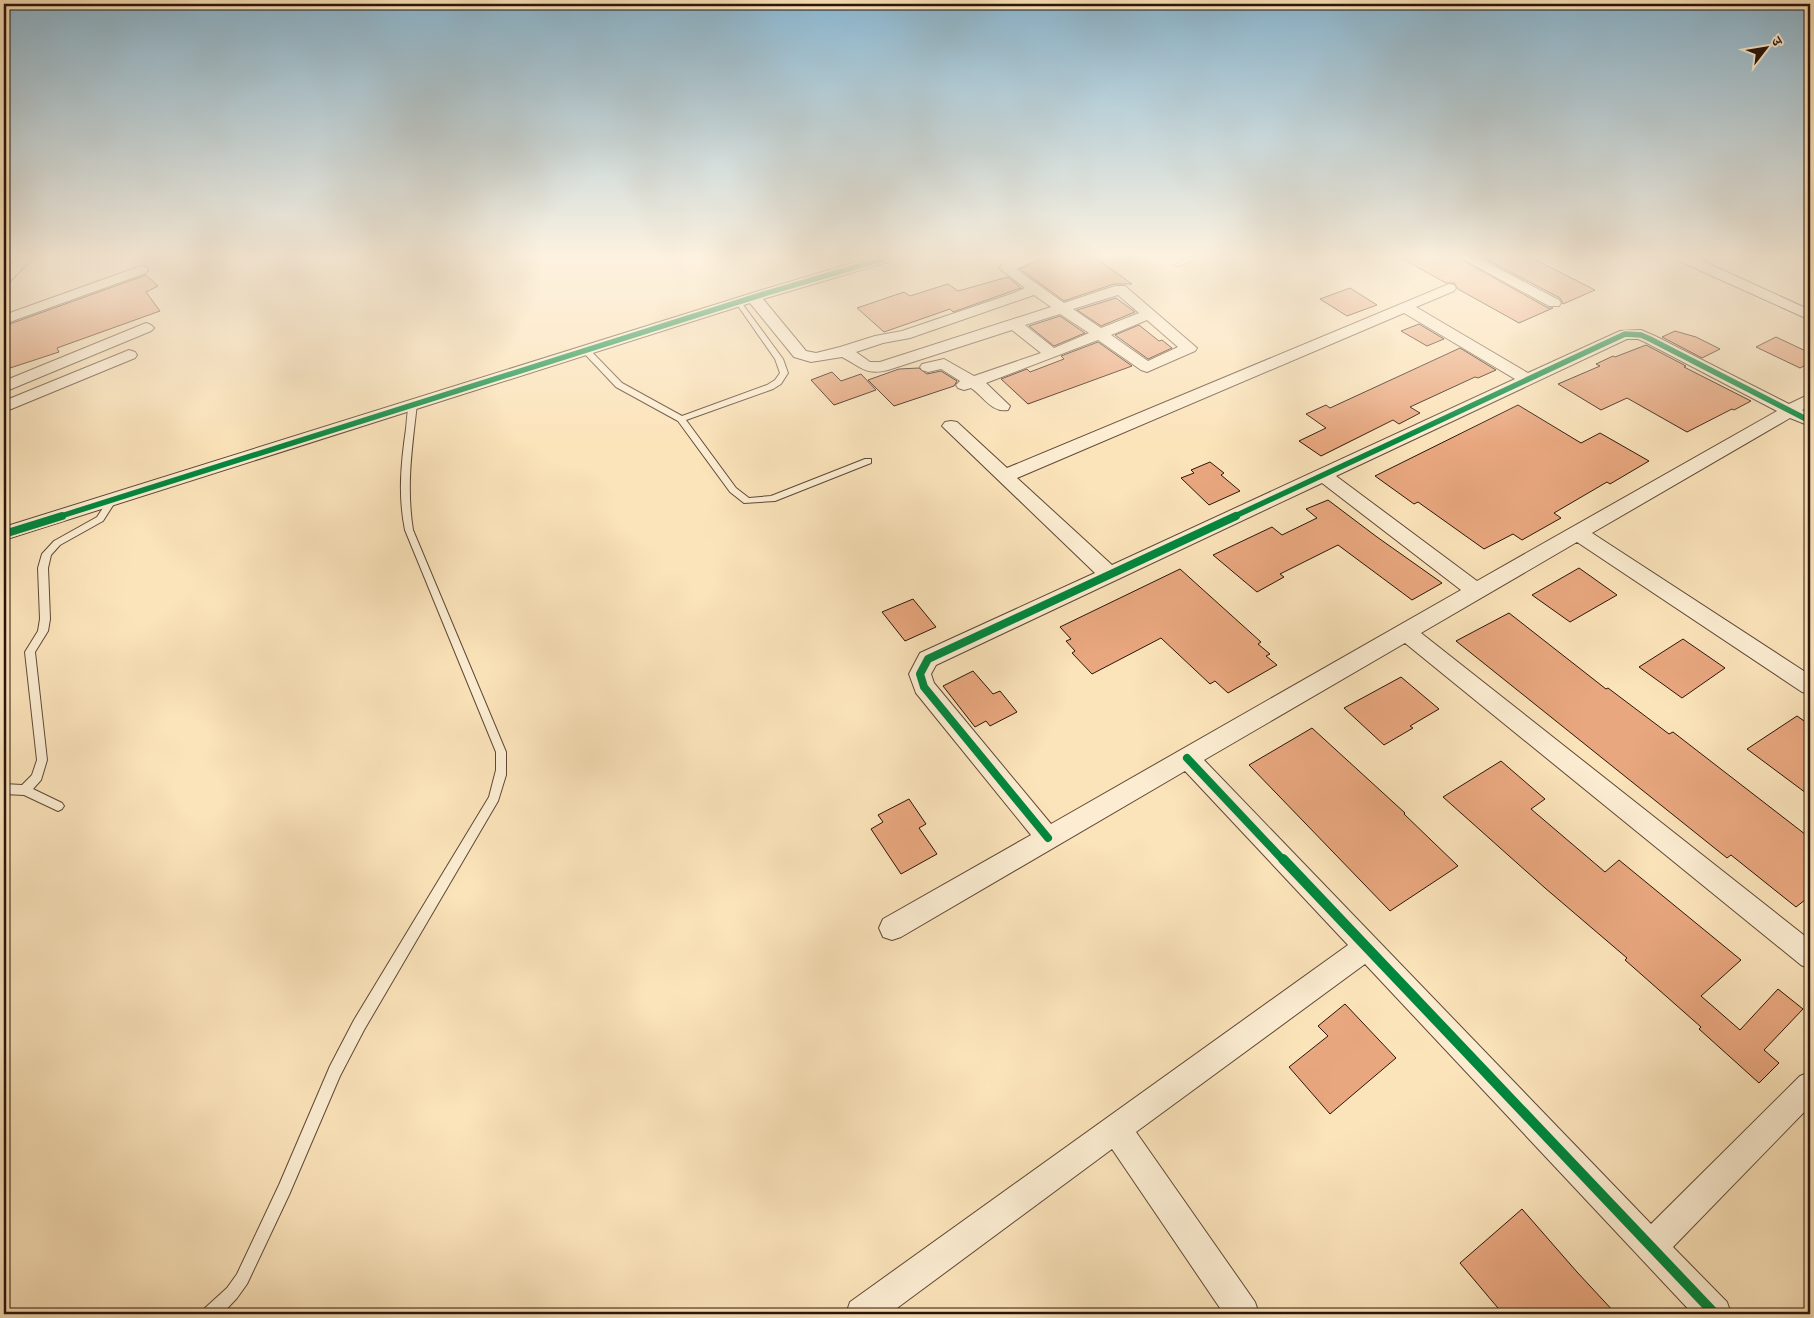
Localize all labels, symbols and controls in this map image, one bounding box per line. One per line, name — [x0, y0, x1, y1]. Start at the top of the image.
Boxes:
north arrow — [1742, 22, 1792, 72]
text: उ — [1767, 33, 1787, 50]

